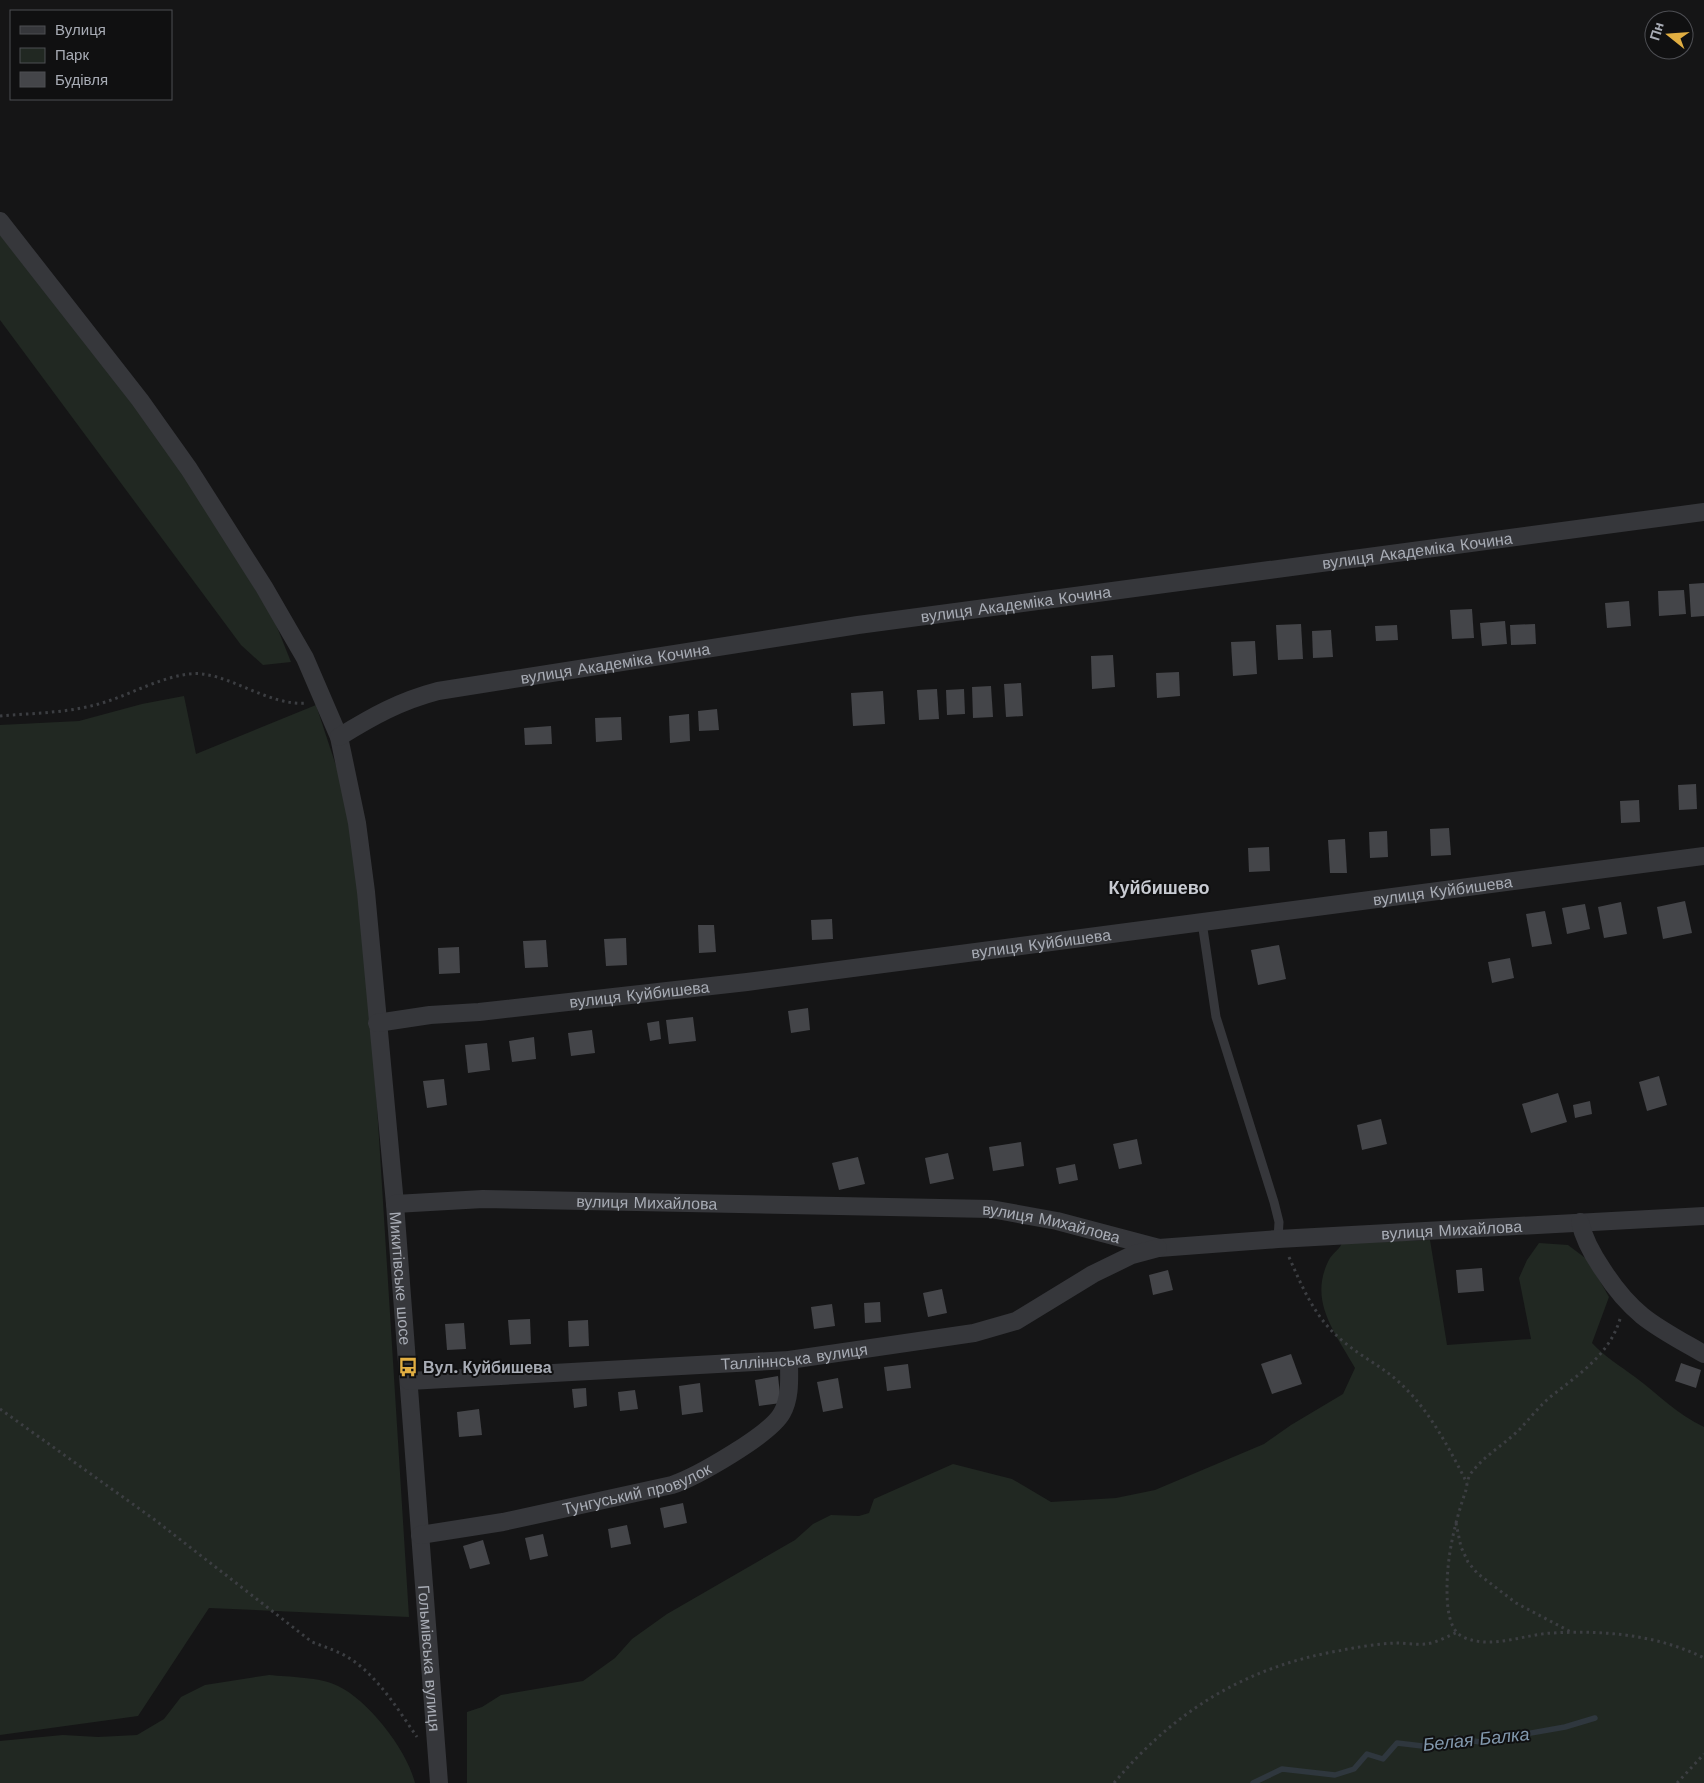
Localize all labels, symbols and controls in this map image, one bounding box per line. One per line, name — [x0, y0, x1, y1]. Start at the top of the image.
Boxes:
legend — [10, 10, 172, 100]
north arrow — [1644, 10, 1694, 60]
text: Пн — [1646, 20, 1667, 42]
text: Вулиця — [55, 21, 106, 39]
text: Парк — [55, 46, 89, 64]
text: Будівля — [55, 71, 108, 89]
street label: вулиця Академіка Кочина — [1321, 528, 1514, 572]
street label: вулиця Академіка Кочина — [920, 582, 1112, 626]
street label: вулиця Академіка Кочина — [519, 639, 712, 687]
street label: вулиця Куйбишева — [1372, 872, 1514, 909]
district label: Куйбишево — [1108, 877, 1210, 898]
street label: вулиця Куйбишева — [970, 925, 1112, 962]
street label: вулиця Куйбишева — [568, 977, 710, 1011]
street label: вулиця Михайлова — [576, 1191, 718, 1213]
street label: вулиця Михайлова — [982, 1199, 1123, 1247]
street label: Микитівське шосе — [386, 1211, 415, 1346]
street label: вулиця Михайлова — [1381, 1216, 1523, 1243]
street label: Талліннська вулиця — [720, 1339, 869, 1373]
bus stop icon: Вул. Куйбишева — [397, 1356, 419, 1378]
place label: Вул. Куйбишева — [423, 1358, 552, 1377]
street label: Тунгуський провулок — [561, 1458, 715, 1518]
street label: Гольмівська вулиця — [414, 1584, 445, 1732]
water label: Белая Балка — [1422, 1723, 1530, 1755]

